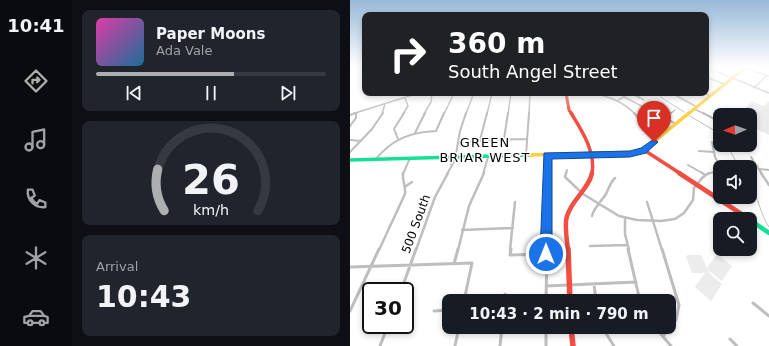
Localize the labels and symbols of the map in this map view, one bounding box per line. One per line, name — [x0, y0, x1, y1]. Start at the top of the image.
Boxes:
pin — [637, 101, 671, 142]
north arrow — [713, 108, 757, 152]
district label: GREEN BRIAR WEST — [439, 135, 531, 165]
street label: 500 South — [399, 193, 433, 255]
position arrow — [525, 233, 567, 275]
speed limit sign: 30 — [362, 282, 414, 334]

